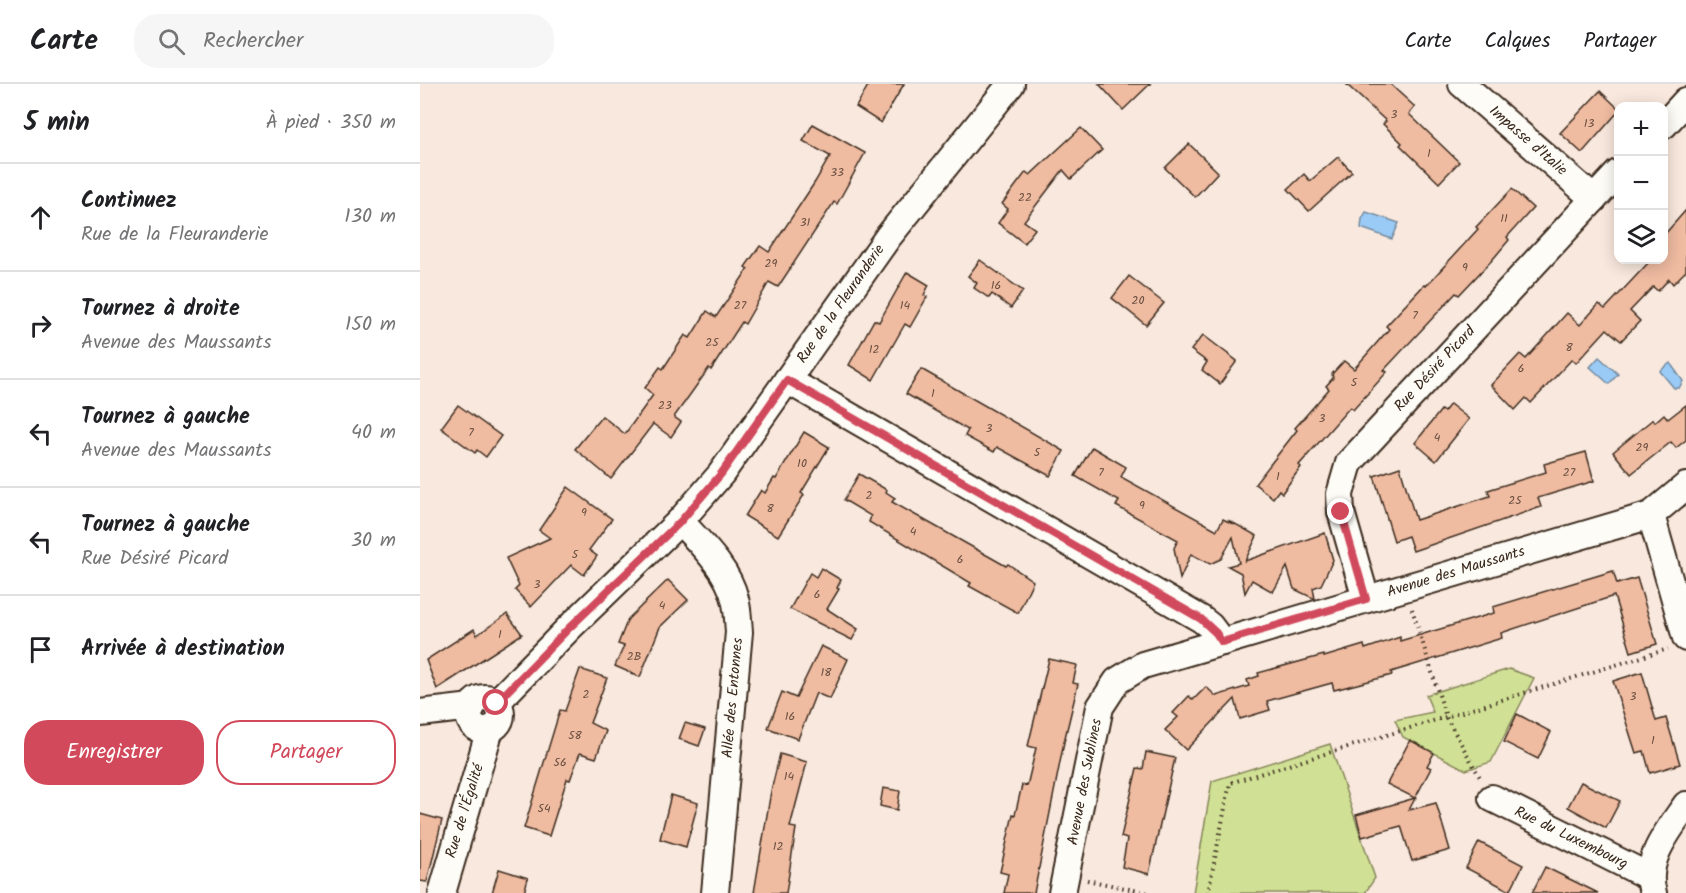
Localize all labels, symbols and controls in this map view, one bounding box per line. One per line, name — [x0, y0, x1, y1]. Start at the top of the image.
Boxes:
search box — [134, 14, 554, 68]
text: Carte — [30, 19, 98, 64]
text: Rechercher — [203, 24, 303, 59]
icon: search — [155, 25, 188, 58]
text: Carte — [1404, 25, 1451, 58]
text: Calques — [1484, 25, 1550, 58]
text: Partager — [1583, 25, 1656, 58]
street label: Impasse d'Italie — [1483, 100, 1573, 182]
text: 5 min — [24, 102, 90, 144]
map controls — [1614, 102, 1668, 264]
button: + — [1614, 102, 1668, 156]
house number: 3 — [1391, 105, 1398, 124]
text: À pied · 350 m — [266, 107, 396, 139]
house number: 13 — [1584, 114, 1594, 133]
house number: 1 — [1427, 144, 1431, 163]
button: − — [1614, 156, 1668, 210]
house number: 33 — [830, 163, 844, 182]
text: Continuez — [81, 184, 177, 219]
house number: 22 — [1018, 188, 1032, 207]
icon: ahead — [24, 201, 57, 234]
text: 130 m — [344, 201, 396, 233]
house number: 11 — [1500, 209, 1508, 228]
button: layers — [1614, 210, 1668, 264]
house number: 31 — [800, 213, 811, 232]
text: Rue de la Fleuranderie — [81, 219, 269, 251]
street label: Rue de la Fleuranderie — [791, 239, 891, 369]
house number: 29 — [765, 254, 778, 273]
house number: 9 — [1462, 258, 1468, 277]
house number: 16 — [991, 276, 1001, 295]
house number: 20 — [1132, 291, 1144, 310]
text: Tournez à droite — [81, 292, 240, 327]
house number: 27 — [734, 296, 747, 315]
house number: 14 — [900, 296, 911, 315]
house number: 7 — [1412, 306, 1418, 325]
icon: right — [24, 309, 57, 342]
text: 150 m — [345, 309, 396, 341]
street label: Rue Désiré Picard — [1389, 320, 1482, 418]
text: Avenue des Maussants — [81, 327, 272, 359]
house number: 25 — [705, 333, 720, 352]
house number: 8 — [1565, 338, 1573, 357]
house number: 12 — [869, 340, 879, 359]
house number: 6 — [1518, 359, 1524, 378]
house number: 5 — [1351, 373, 1359, 392]
house number: 1 — [931, 384, 935, 403]
house number: 23 — [658, 396, 672, 415]
text: Tournez à gauche — [81, 400, 250, 435]
house number: 3 — [1319, 409, 1326, 428]
icon: left — [24, 417, 57, 450]
text: 40 m — [351, 417, 396, 449]
house number: 3 — [986, 419, 993, 438]
house number: 7 — [468, 423, 474, 442]
house number: 4 — [1434, 428, 1441, 447]
text: Avenue des Maussants — [81, 435, 272, 467]
house number: 29 — [1636, 438, 1649, 457]
house number: 5 — [1034, 443, 1042, 462]
house number: 10 — [797, 454, 807, 473]
house number: 7 — [1098, 463, 1104, 482]
house number: 27 — [1563, 463, 1576, 482]
house number: 1 — [1276, 467, 1280, 486]
house number: 2 — [866, 486, 873, 505]
house number: 25 — [1508, 491, 1523, 510]
house number: 9 — [1139, 496, 1145, 515]
route end — [1327, 498, 1353, 524]
house number: 8 — [766, 499, 774, 518]
house number: 9 — [581, 503, 587, 522]
text: Tournez à gauche — [81, 508, 250, 543]
house number: 4 — [910, 522, 917, 541]
icon: left — [24, 525, 57, 558]
text: 30 m — [351, 525, 396, 557]
street label: Avenue des Maussants — [1384, 539, 1528, 604]
text: Rue Désiré Picard — [81, 543, 228, 575]
house number: 5 — [572, 545, 580, 564]
house number: 6 — [957, 550, 963, 569]
house number: 3 — [534, 575, 541, 594]
house number: 6 — [814, 585, 820, 604]
house number: 4 — [659, 596, 666, 615]
house number: 1 — [498, 625, 502, 644]
text: Arrivée à destination — [81, 632, 285, 667]
icon: arrive — [24, 633, 57, 666]
street label: Allée des Entonnes — [716, 636, 750, 759]
house number: 2B — [627, 647, 641, 666]
house number: 18 — [821, 663, 832, 682]
house number: 2 — [583, 685, 590, 704]
house number: 3 — [1630, 687, 1637, 706]
route start — [482, 689, 508, 715]
house number: 16 — [785, 707, 795, 726]
street label: Avenue des Sublines — [1061, 716, 1109, 847]
button: Enregistrer — [24, 720, 204, 785]
button: Partager — [216, 720, 396, 785]
house number: 58 — [568, 726, 583, 745]
house number: 1 — [1651, 731, 1655, 750]
house number: 56 — [553, 753, 567, 772]
street label: Rue de l'Égalité — [439, 760, 491, 861]
house number: 14 — [784, 767, 795, 786]
house number: 54 — [537, 799, 551, 818]
street label: Rue du Luxembourg — [1510, 800, 1632, 876]
house number: 12 — [773, 837, 783, 856]

